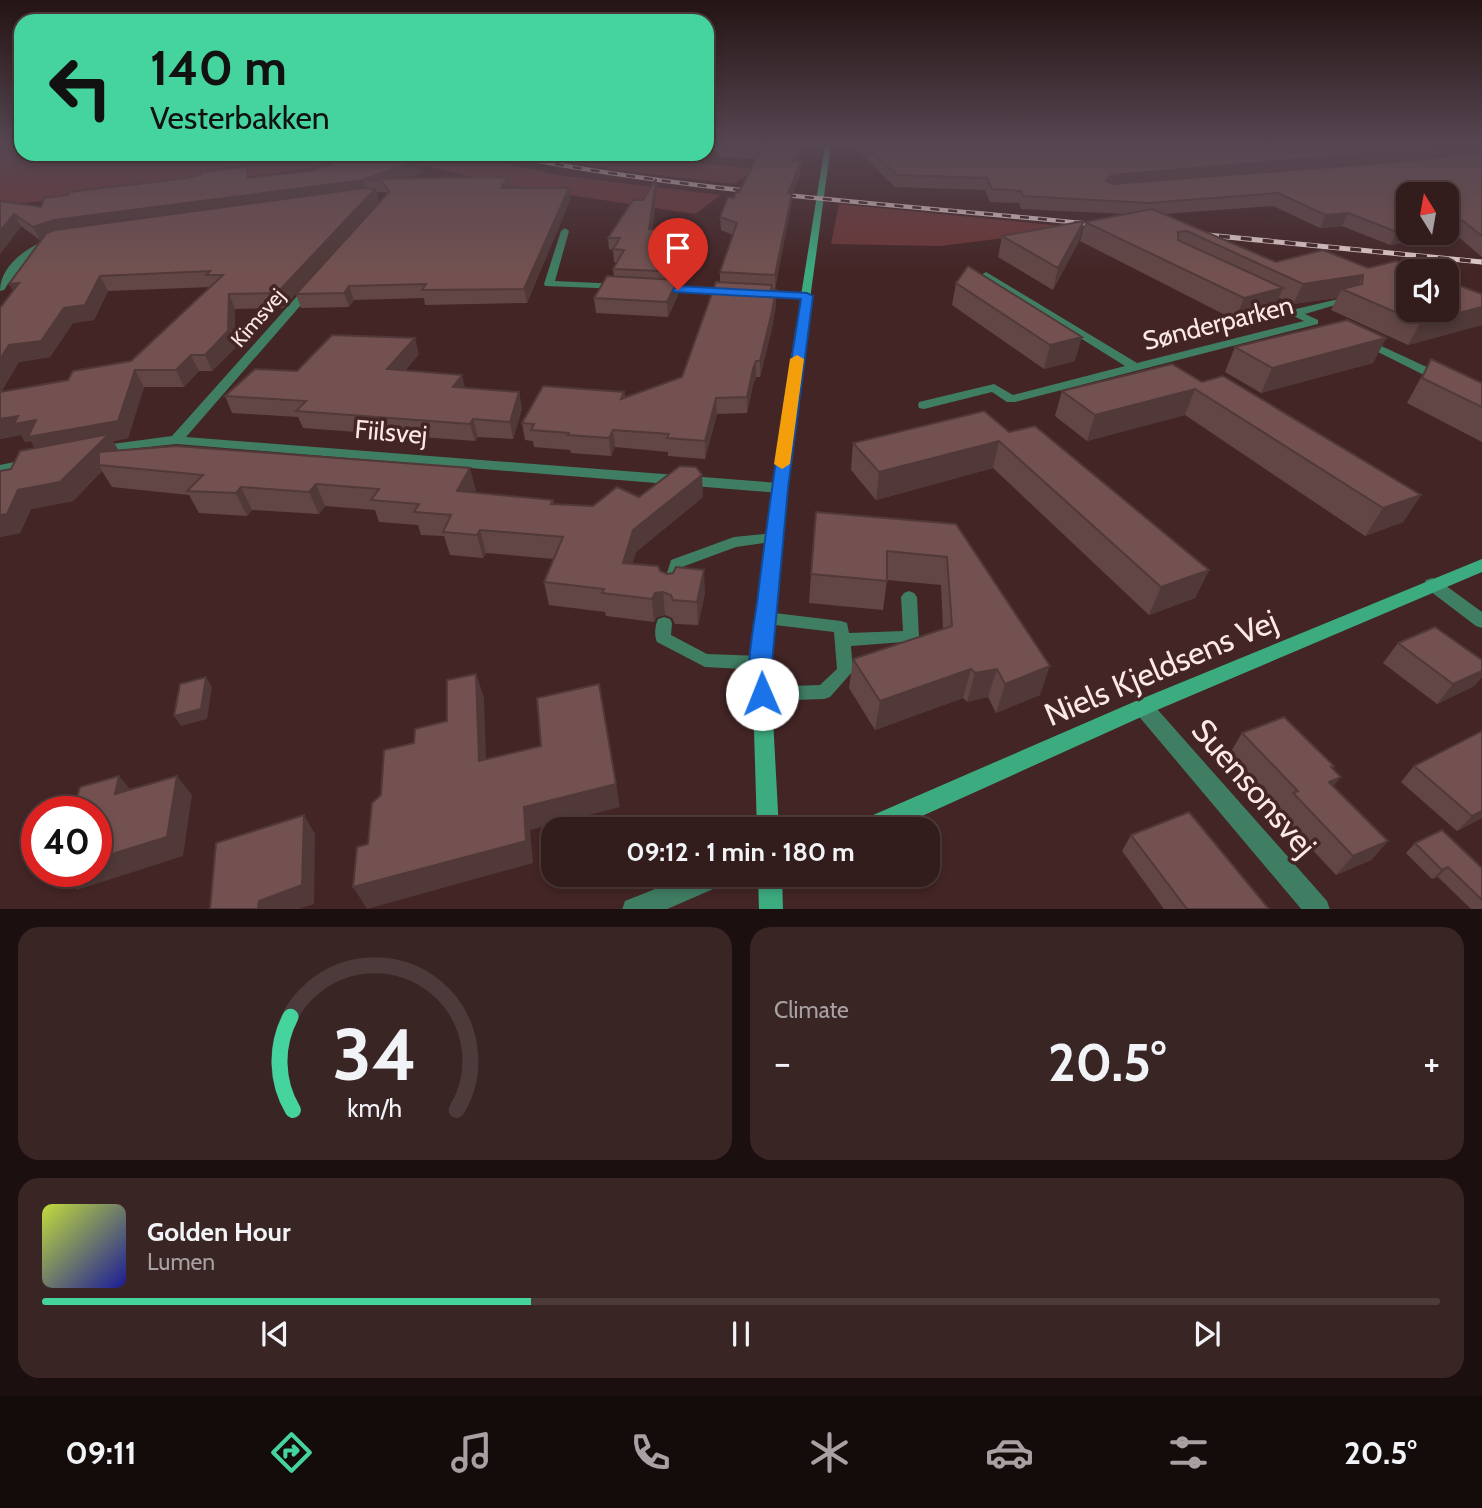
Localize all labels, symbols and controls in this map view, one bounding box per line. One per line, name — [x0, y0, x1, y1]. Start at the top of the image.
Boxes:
text: 140 m — [150, 38, 287, 97]
icon: left — [35, 42, 126, 133]
text: Vesterbakken — [150, 98, 330, 137]
north arrow — [1396, 182, 1460, 245]
map controls — [1396, 182, 1459, 322]
pin — [648, 218, 708, 290]
icon: arrive — [659, 229, 697, 267]
button: sound — [1396, 259, 1459, 322]
street label: Kimsvej — [225, 283, 291, 353]
street label: Sønderparken — [1139, 289, 1297, 357]
street label: Fiilsvej — [353, 413, 429, 451]
street label: Niels Kjeldsens Vej — [1038, 601, 1283, 734]
position arrow — [725, 657, 799, 731]
street label: Suensonsvej — [1184, 711, 1325, 865]
speed limit sign: 40 — [21, 796, 112, 887]
text: 09:12 · 1 min · 180 m — [626, 836, 855, 868]
text: Climate — [774, 996, 849, 1024]
text: 34 — [333, 1010, 417, 1098]
text: 20.5° — [1048, 1031, 1166, 1094]
text: − — [774, 1039, 791, 1086]
text: + — [1423, 1039, 1440, 1086]
text: km/h — [348, 1092, 402, 1122]
text: Golden Hour — [147, 1216, 290, 1248]
text: Lumen — [147, 1248, 215, 1276]
icon: previous — [256, 1315, 294, 1353]
icon: pause — [722, 1315, 760, 1353]
icon: next — [1188, 1315, 1226, 1353]
icon: directions — [267, 1428, 316, 1477]
icon: music — [447, 1428, 496, 1477]
icon: phone — [626, 1428, 675, 1477]
icon: climate — [805, 1428, 854, 1477]
icon: car — [985, 1428, 1034, 1477]
icon: filters — [1164, 1428, 1213, 1477]
text: 09:11 — [65, 1433, 137, 1472]
text: 20.5° — [1344, 1433, 1417, 1472]

